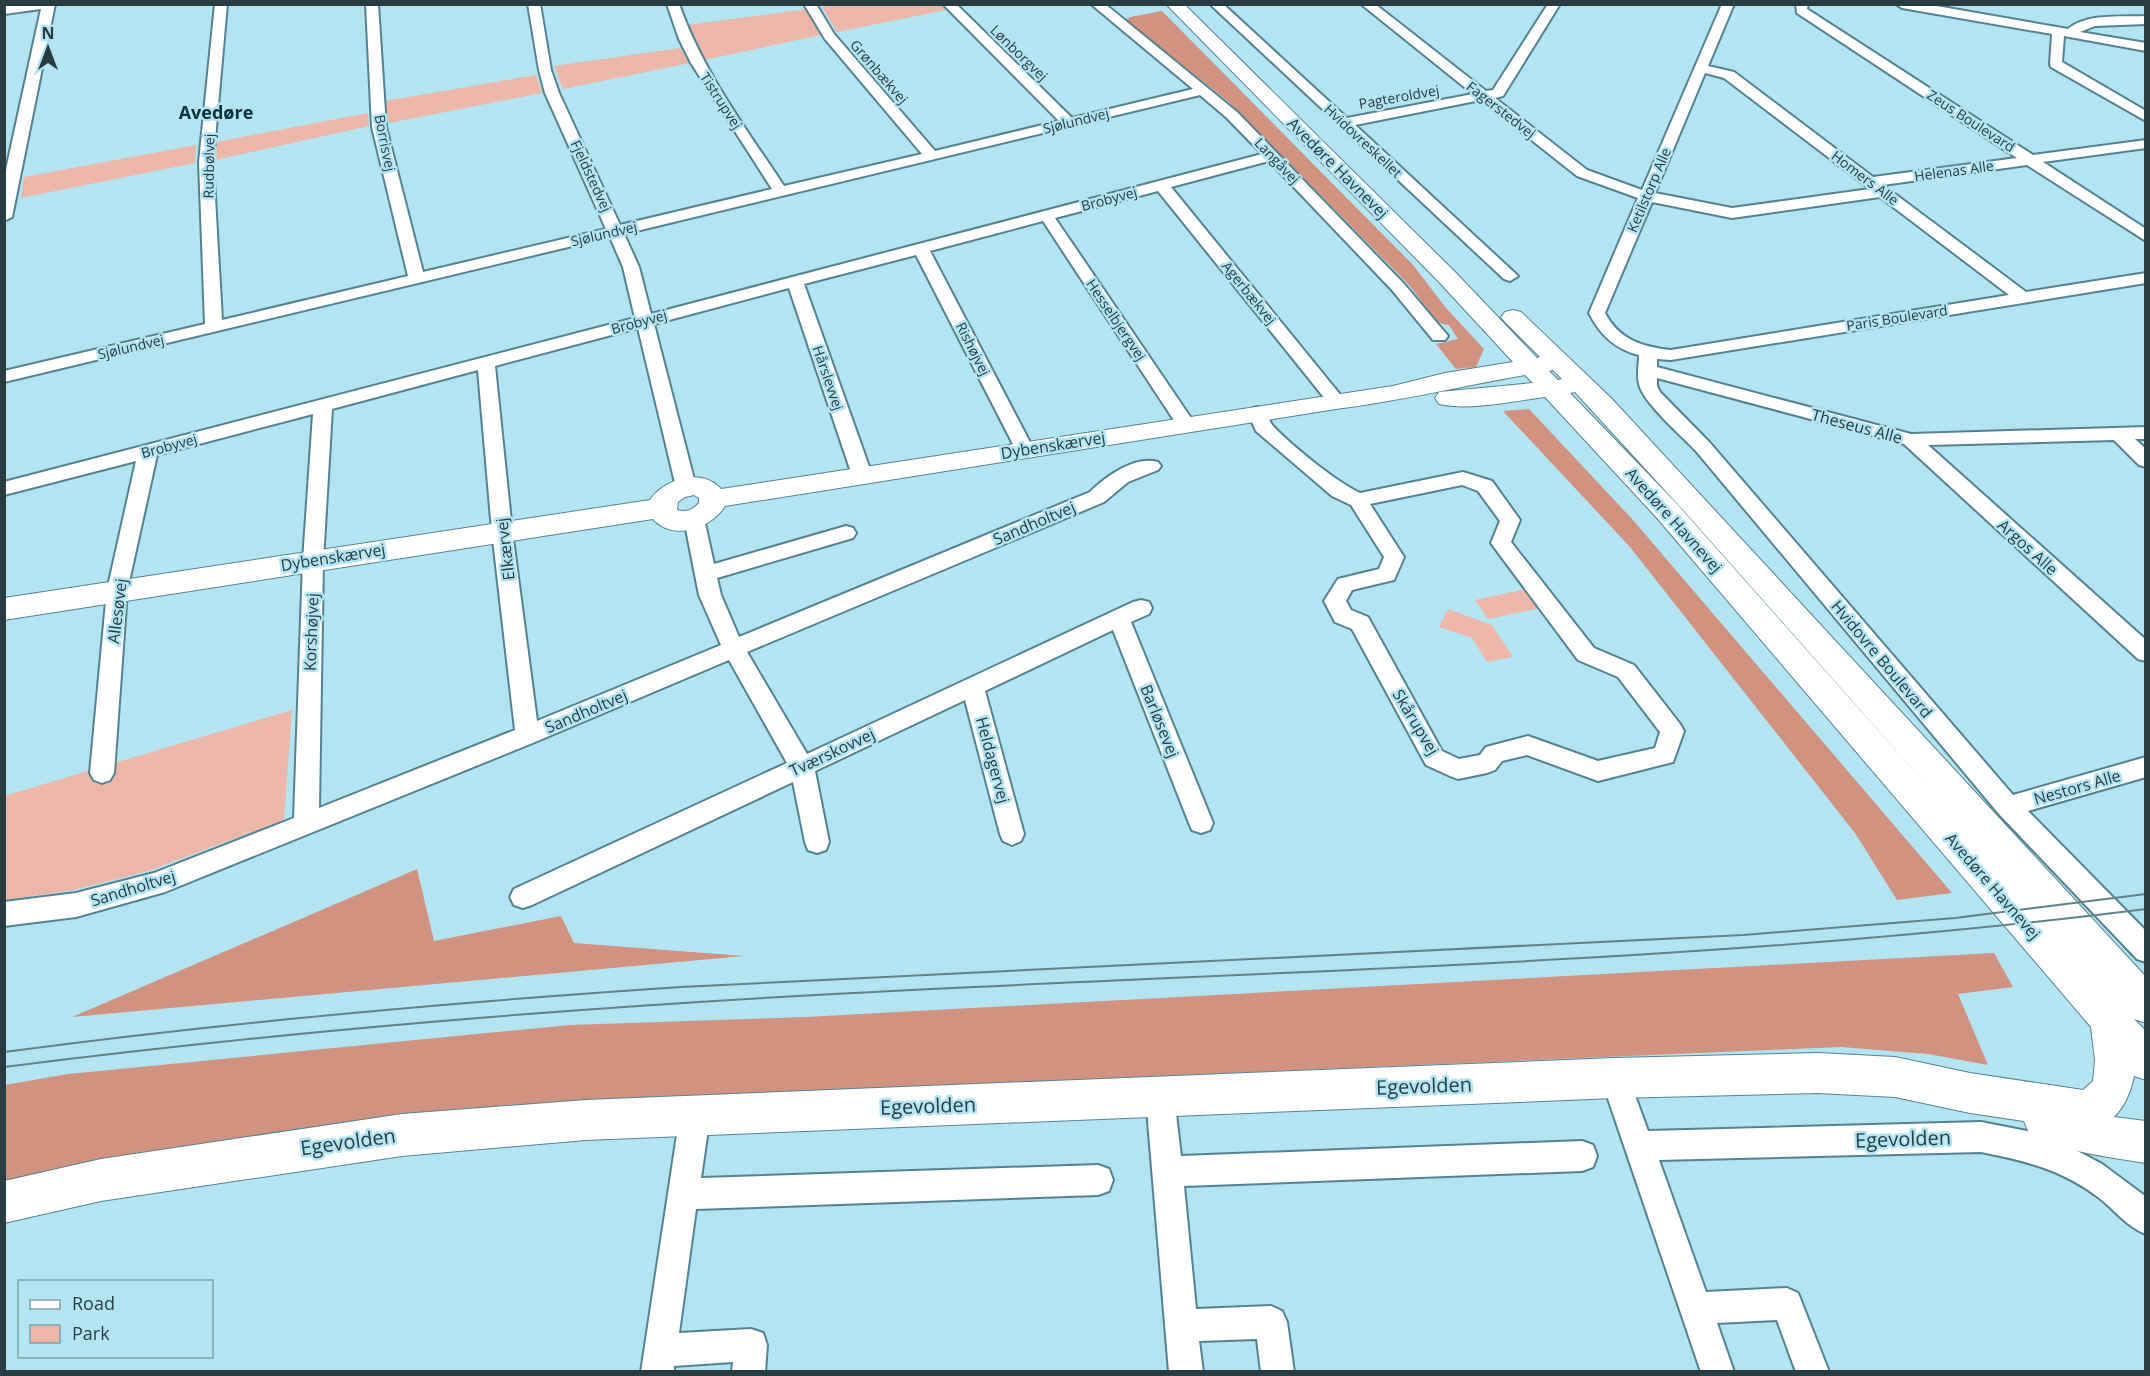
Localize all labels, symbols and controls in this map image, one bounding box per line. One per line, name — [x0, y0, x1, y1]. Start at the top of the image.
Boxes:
north arrow — [18, 18, 78, 78]
street label: Lønborgvej — [986, 20, 1052, 85]
text: N — [41, 22, 55, 44]
street label: Grønbækvej — [846, 36, 913, 108]
street label: Tistrupvej — [696, 69, 747, 133]
street label: Fagerstedvej — [1463, 77, 1540, 143]
street label: Pagteroldvej — [1357, 80, 1441, 113]
street label: Zeus Boulevard — [1924, 85, 2019, 156]
district label: Avedøre — [179, 100, 253, 124]
street label: Hvidovreskellet — [1320, 100, 1406, 182]
street label: Sjølundvej — [1041, 103, 1111, 138]
street label: Borrisvej — [371, 113, 400, 173]
street label: Avedøre Havnevej — [1283, 113, 1393, 223]
street label: Rudbølvej — [198, 133, 219, 199]
street label: Langåvej — [1251, 133, 1304, 188]
street label: Fjeldstedvej — [567, 137, 616, 215]
street label: Ketilstorp Alle — [1622, 144, 1675, 235]
street label: Homers Alle — [1828, 146, 1903, 209]
street label: Helenas Alle — [1913, 156, 1995, 185]
street label: Brobyvej — [1079, 182, 1139, 215]
street label: Sjølundvej — [569, 217, 639, 250]
street label: Agerbækvej — [1218, 257, 1281, 328]
street label: Hesselbjergvej — [1082, 275, 1151, 364]
street label: Paris Boulevard — [1845, 300, 1949, 335]
street label: Brobyvej — [609, 305, 669, 338]
street label: Rishøjvej — [952, 319, 995, 379]
street label: Sjølundvej — [96, 330, 166, 363]
street label: Hårslevvej — [809, 343, 848, 413]
street label: Theseus Alle — [1809, 403, 1905, 449]
street label: Dybenskærvej — [999, 426, 1107, 464]
street label: Brobyvej — [139, 429, 199, 462]
street label: Avedøre Havnevej — [1621, 463, 1727, 577]
street label: Sandholtvej — [989, 496, 1079, 550]
street label: Argos Alle — [1993, 514, 2063, 580]
street label: Elkærvej — [490, 517, 520, 581]
street label: Dybenskærvej — [279, 538, 387, 576]
street label: Allesøvej — [102, 577, 132, 645]
street label: Korshøjvej — [299, 593, 323, 671]
street label: Hvidovre Boulevard — [1826, 596, 1938, 722]
street label: Barløsevej — [1135, 681, 1185, 761]
street label: Sandholtvej — [541, 684, 631, 738]
street label: Skårupvej — [1388, 685, 1444, 759]
street label: Heldagervej — [971, 714, 1015, 806]
street label: Tværskovvej — [786, 723, 878, 781]
street label: Nestors Alle — [2031, 764, 2123, 810]
street label: Avedøre Havnevej — [1941, 828, 2045, 944]
street label: Sandholtvej — [88, 865, 178, 911]
street label: Egevolden — [1376, 1070, 1472, 1101]
street label: Egevolden — [880, 1090, 976, 1121]
street label: Egevolden — [299, 1121, 397, 1162]
street label: Egevolden — [1855, 1123, 1951, 1154]
legend — [18, 1280, 213, 1358]
text: Road — [72, 1291, 115, 1315]
text: Park — [72, 1321, 110, 1345]

